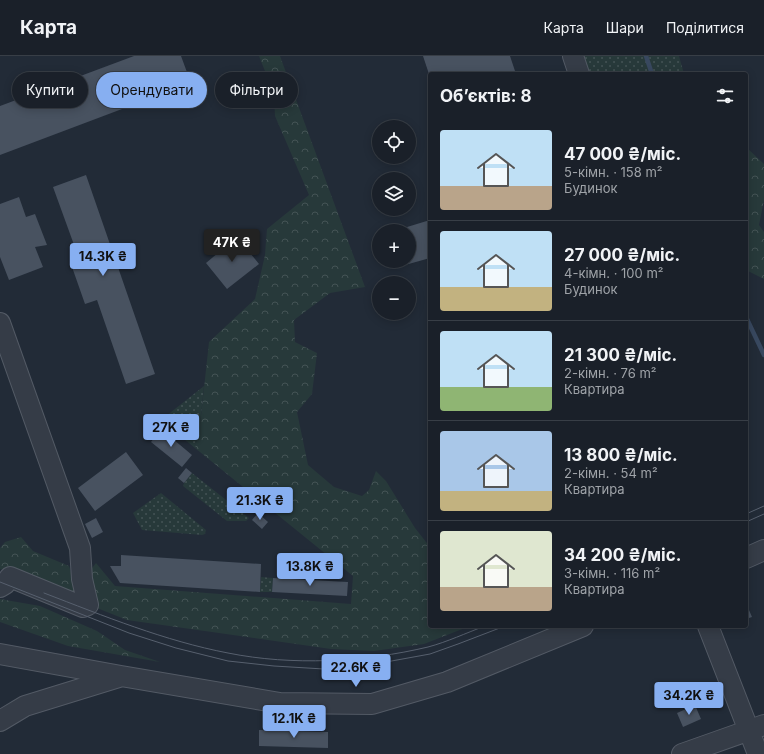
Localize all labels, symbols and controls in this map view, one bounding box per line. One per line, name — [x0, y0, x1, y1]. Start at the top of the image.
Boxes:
text: Карта — [20, 16, 77, 39]
text: Карта — [544, 19, 584, 36]
text: Шари — [606, 19, 644, 36]
text: Поділитися — [666, 19, 744, 36]
chip: Купити — [12, 72, 88, 108]
chip: Орендувати — [96, 72, 207, 108]
chip: Фільтри — [215, 72, 298, 108]
icon: filters — [714, 85, 736, 107]
text: Об’єктів: 8 — [440, 86, 532, 106]
map controls — [372, 120, 416, 320]
button: locate — [372, 120, 416, 164]
text: 47 000 ₴/міс. — [564, 144, 681, 164]
icon: home — [472, 146, 520, 194]
text: 5-кімн. · 158 m² — [564, 164, 663, 180]
button: layers — [372, 172, 416, 216]
text: Будинок — [564, 180, 618, 196]
button: + — [372, 224, 416, 268]
pin: 47K ₴ — [204, 229, 260, 263]
text: 47K ₴ — [213, 234, 251, 250]
pin: 14.3K ₴ — [66, 243, 140, 277]
text: 27 000 ₴/міс. — [564, 245, 680, 265]
icon: home — [472, 247, 520, 295]
text: 14.3K ₴ — [79, 248, 127, 264]
text: 4-кімн. · 100 m² — [564, 265, 664, 281]
button: − — [372, 276, 416, 320]
text: Будинок — [564, 281, 618, 297]
text: 21 300 ₴/міс. — [564, 345, 677, 365]
icon: home — [472, 347, 520, 395]
text: 2-кімн. · 76 m² — [564, 365, 657, 381]
text: Квартира — [564, 381, 625, 397]
pin: 27K ₴ — [143, 414, 199, 448]
text: 27K ₴ — [152, 419, 190, 435]
text: 13 800 ₴/міс. — [564, 445, 678, 465]
icon: home — [472, 447, 520, 495]
text: 2-кімн. · 54 m² — [564, 465, 658, 481]
text: Квартира — [564, 481, 625, 497]
pin: 21.3K ₴ — [223, 487, 297, 521]
text: 21.3K ₴ — [236, 492, 284, 508]
text: 34 200 ₴/міс. — [564, 545, 681, 565]
icon: home — [472, 547, 520, 595]
pin: 13.8K ₴ — [273, 553, 347, 587]
text: 13.8K ₴ — [286, 558, 334, 574]
text: 3-кімн. · 116 m² — [564, 565, 660, 581]
text: Квартира — [564, 581, 625, 597]
pin: 22.6K ₴ — [319, 654, 393, 688]
text: 22.6K ₴ — [331, 659, 381, 675]
pin: 34.2K ₴ — [652, 682, 726, 716]
text: 34.2K ₴ — [663, 687, 715, 703]
pin: 12.1K ₴ — [257, 705, 331, 739]
text: 12.1K ₴ — [272, 710, 316, 726]

